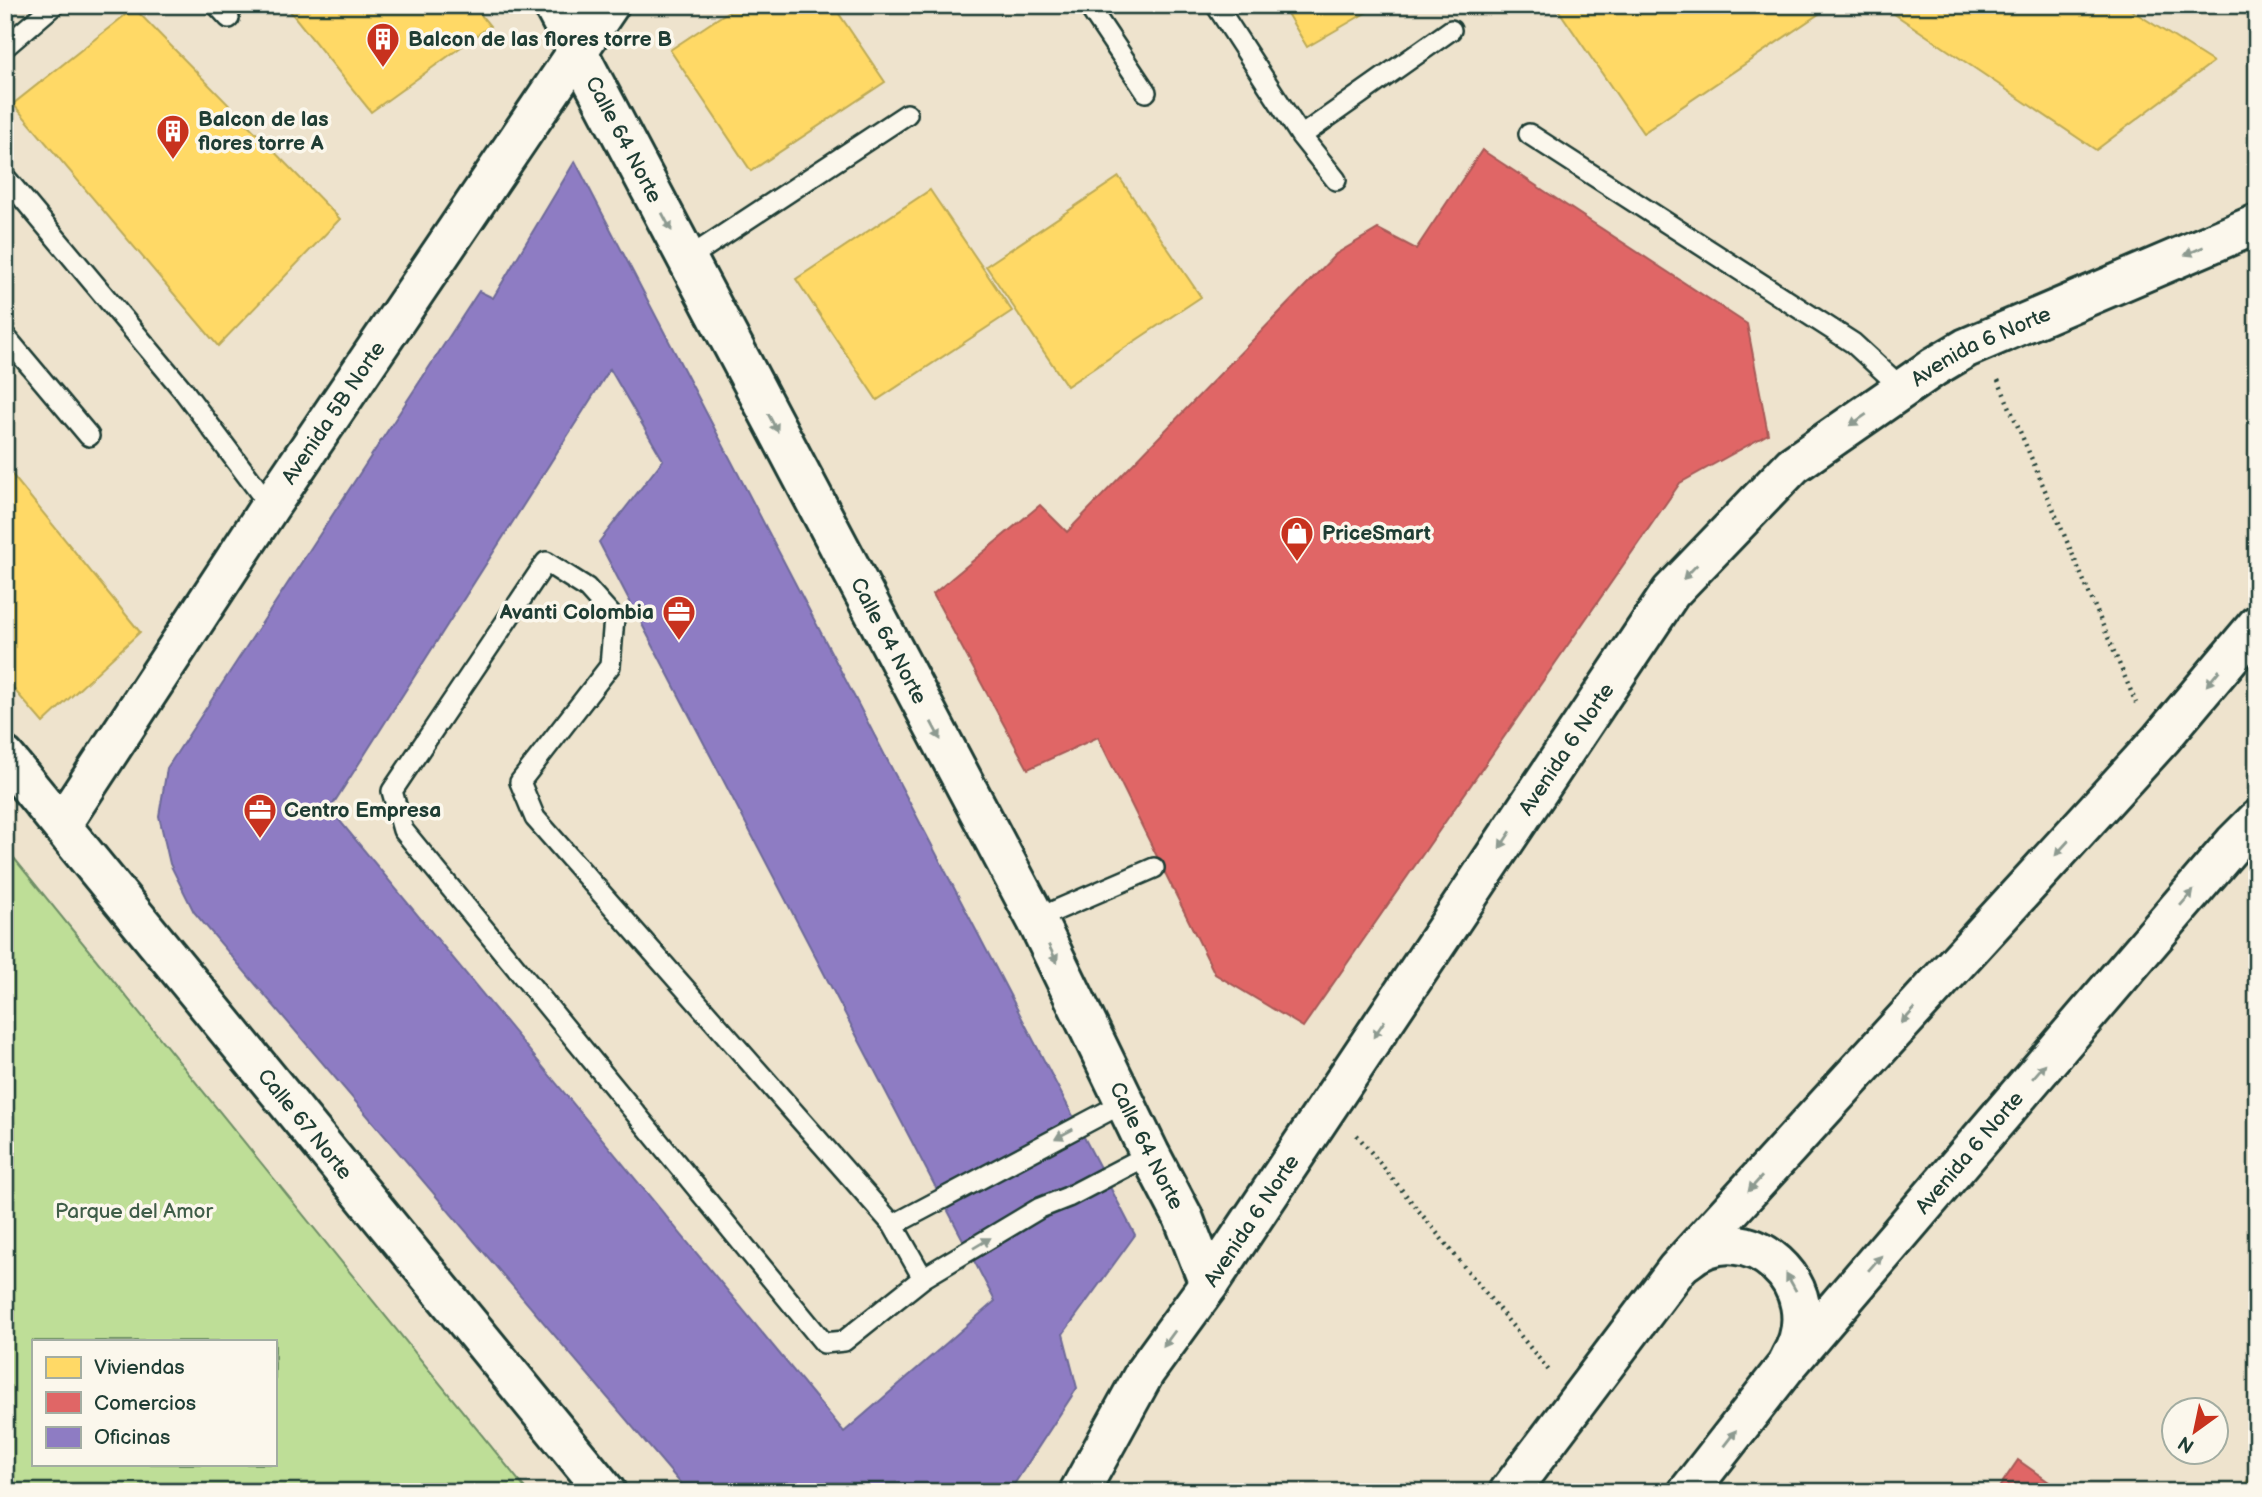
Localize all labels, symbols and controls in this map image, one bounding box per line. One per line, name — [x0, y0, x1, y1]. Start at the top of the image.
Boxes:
building icon: Balcon de las flores torre B — [364, 20, 402, 69]
place label: Balcon de las flores torre B — [408, 27, 672, 52]
street label: Calle 64 Norte — [580, 72, 668, 207]
place label: Balcon de las flores torre A — [198, 107, 329, 156]
building icon: Balcon de las flores torre A — [154, 112, 192, 161]
one-way arrow — [661, 212, 673, 232]
one-way arrow — [2183, 245, 2204, 256]
street label: Avenida 6 Norte — [1906, 301, 2054, 392]
street label: Avenida 5B Norte — [276, 337, 390, 489]
one-way arrow — [768, 413, 779, 433]
one-way arrow — [1849, 413, 1867, 427]
shop icon: PriceSmart — [1278, 514, 1316, 563]
place label: PriceSmart — [1322, 521, 1431, 546]
one-way arrow — [1682, 563, 1698, 580]
street label: Calle 64 Norte — [845, 573, 933, 708]
office icon: Avanti Colombia — [660, 593, 698, 642]
place label: Avanti Colombia — [499, 600, 654, 625]
one-way arrow — [2206, 669, 2221, 686]
street label: Avenida 6 Norte — [1513, 678, 1619, 820]
one-way arrow — [930, 721, 942, 740]
office icon: Centro Empresa — [241, 791, 279, 840]
place label: Centro Empresa — [284, 798, 441, 823]
one-way arrow — [1499, 830, 1512, 849]
one-way arrow — [2054, 839, 2070, 857]
one-way arrow — [2179, 890, 2194, 908]
one-way arrow — [1047, 944, 1058, 964]
one-way arrow — [1901, 1007, 1917, 1024]
one-way arrow — [1373, 1019, 1386, 1039]
one-way arrow — [2031, 1063, 2046, 1080]
street label: Calle 67 Norte — [252, 1064, 358, 1184]
street label: Calle 64 Norte — [1104, 1078, 1189, 1214]
street label: Avenida 6 Norte — [1910, 1086, 2029, 1219]
one-way arrow — [1054, 1127, 1074, 1139]
street label: Avenida 6 Norte — [1198, 1150, 1304, 1291]
one-way arrow — [1747, 1175, 1763, 1193]
park label: Parque del Amor — [55, 1199, 213, 1224]
one-way arrow — [972, 1237, 991, 1249]
one-way arrow — [1867, 1254, 1882, 1271]
one-way arrow — [1786, 1272, 1798, 1292]
one-way arrow — [1162, 1330, 1176, 1348]
legend — [32, 1340, 276, 1466]
text: Viviendas — [94, 1355, 185, 1380]
text: Comercios — [94, 1391, 196, 1416]
north arrow — [2160, 1396, 2230, 1466]
text: Oficinas — [94, 1425, 170, 1450]
one-way arrow — [1722, 1429, 1736, 1447]
text: N — [2174, 1430, 2199, 1458]

